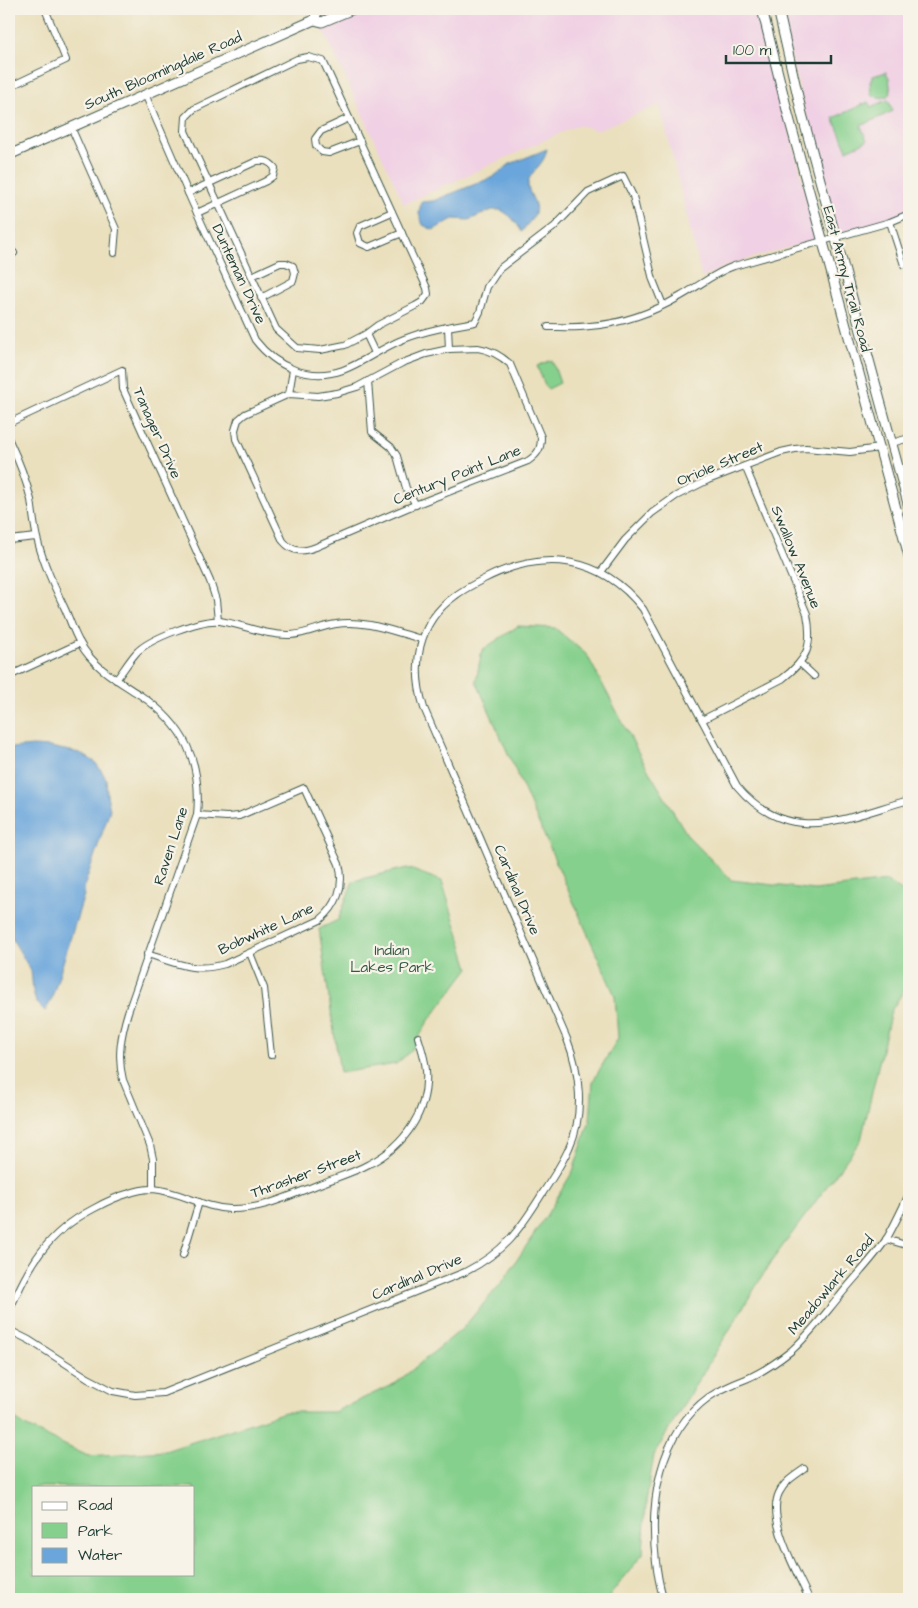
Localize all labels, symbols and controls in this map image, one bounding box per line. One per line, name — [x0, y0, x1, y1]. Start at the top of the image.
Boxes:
street label: South Bloomingdale Road — [81, 27, 246, 116]
scale bar — [726, 32, 830, 64]
text: 100 m — [733, 40, 772, 61]
street label: East Army Trail Road — [816, 204, 877, 355]
street label: Dunteman Drive — [207, 221, 271, 327]
street label: Tanager Drive — [126, 384, 187, 483]
street label: Oriole Street — [674, 436, 766, 492]
street label: Century Point Lane — [390, 440, 524, 511]
street label: Swallow Avenue — [766, 502, 826, 612]
street label: Raven Lane — [148, 804, 194, 888]
street label: Cardinal Drive — [489, 842, 545, 938]
street label: Bobwhite Lane — [215, 898, 317, 960]
park label: Indian Lakes Park — [350, 940, 434, 978]
street label: Thrasher Street — [248, 1144, 364, 1204]
street label: Meadowlark Road — [783, 1230, 879, 1339]
street label: Cardinal Drive — [369, 1249, 465, 1305]
legend — [32, 1486, 195, 1576]
text: Road — [78, 1495, 113, 1516]
text: Park — [78, 1521, 113, 1542]
text: Water — [78, 1545, 122, 1566]

